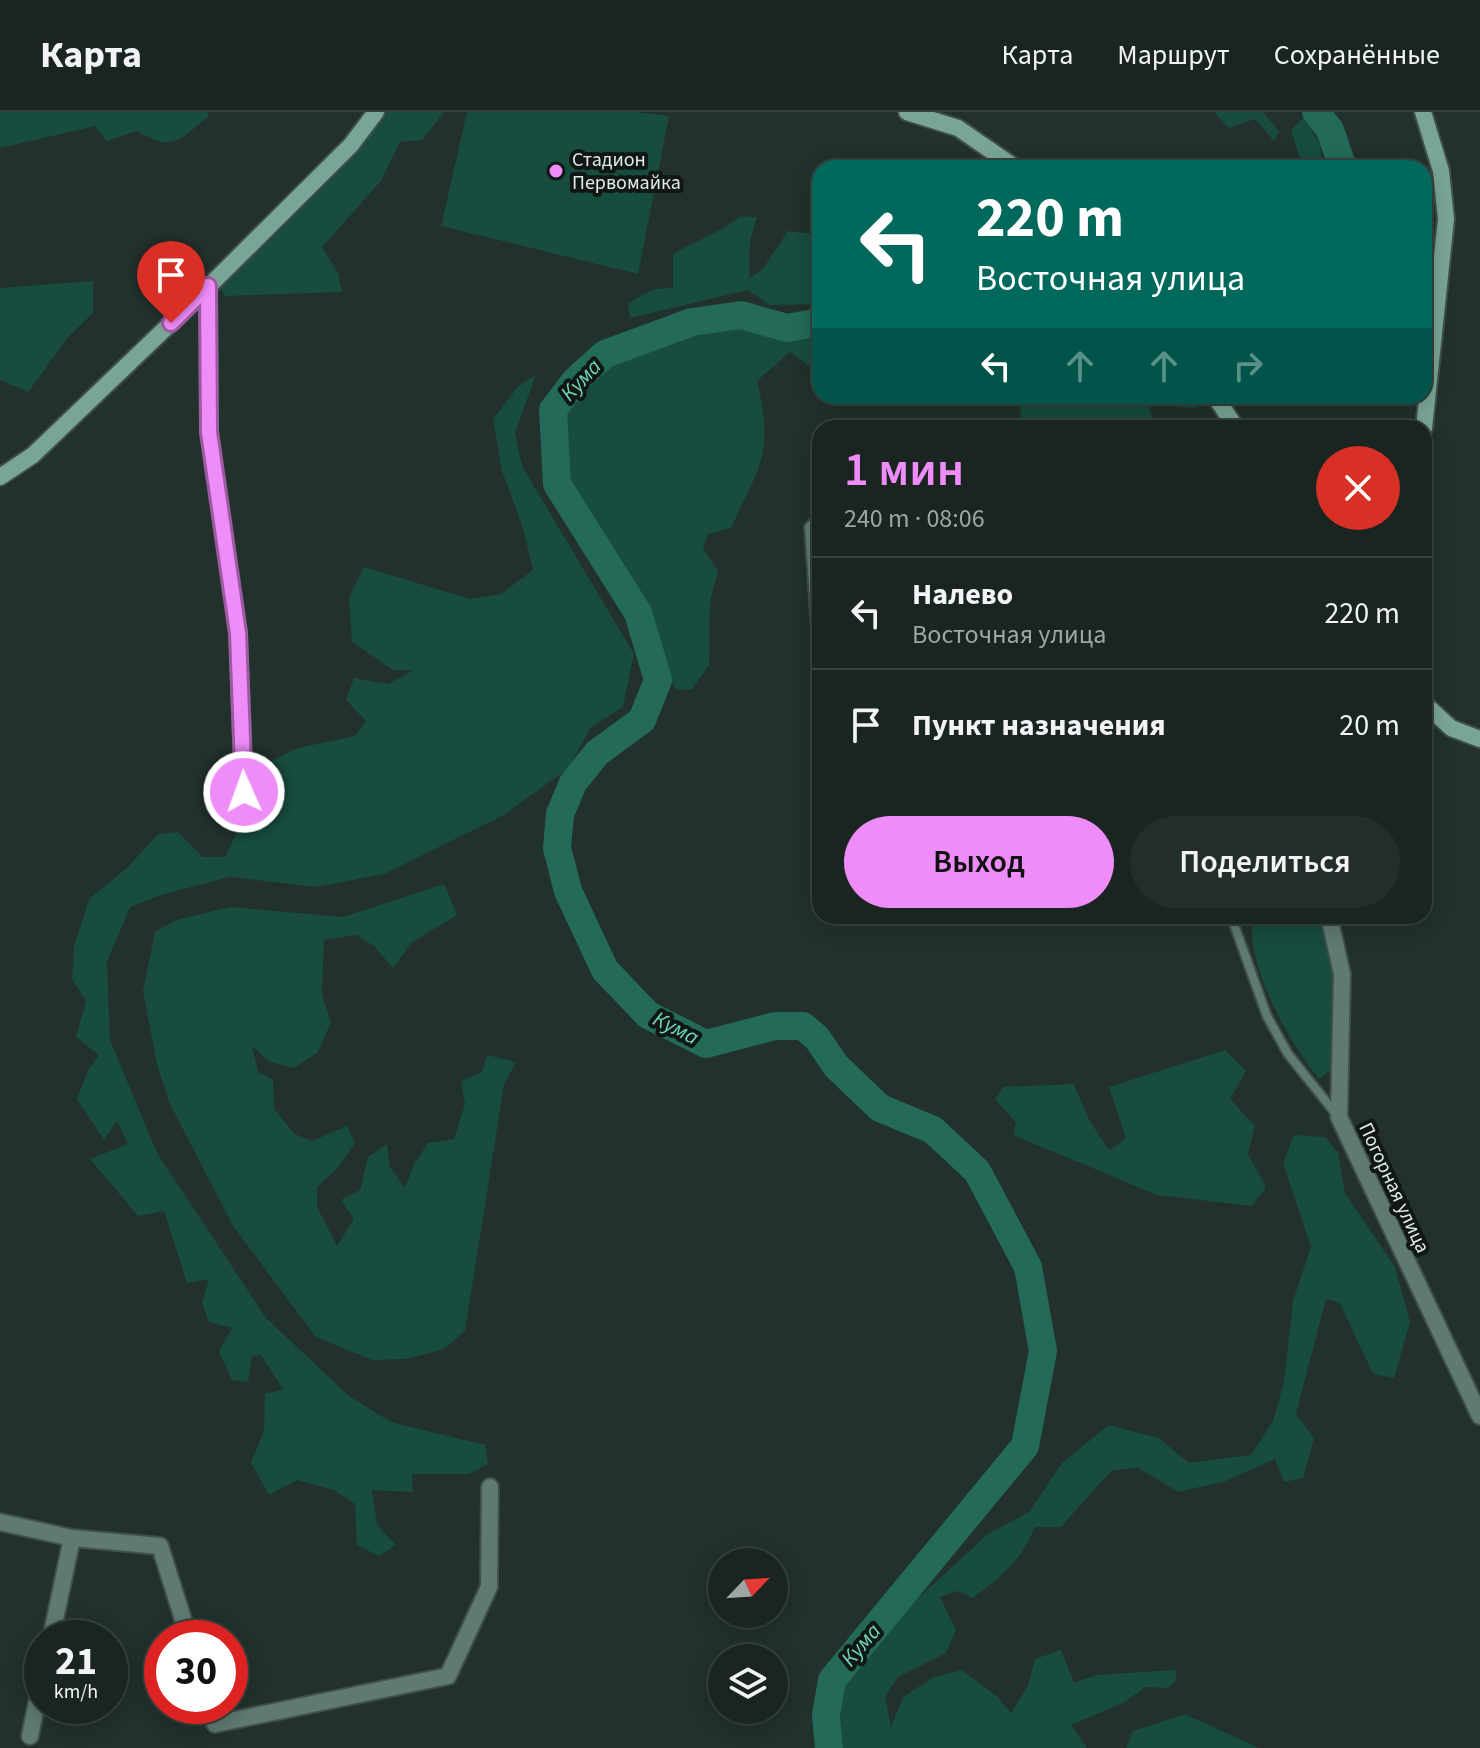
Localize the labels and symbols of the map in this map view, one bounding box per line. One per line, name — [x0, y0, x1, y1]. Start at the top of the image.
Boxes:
place label: Стадион Первомайка — [572, 146, 681, 197]
marker: Стадион Первомайка — [547, 162, 565, 180]
pin — [137, 241, 205, 323]
water label: Кума — [553, 351, 609, 408]
position arrow — [202, 750, 286, 834]
water label: Кума — [647, 1003, 705, 1053]
street label: Погорная улица — [1351, 1118, 1437, 1258]
north arrow — [708, 1548, 788, 1628]
water label: Кума — [833, 1616, 889, 1674]
speed limit sign: 30 — [144, 1620, 248, 1724]

